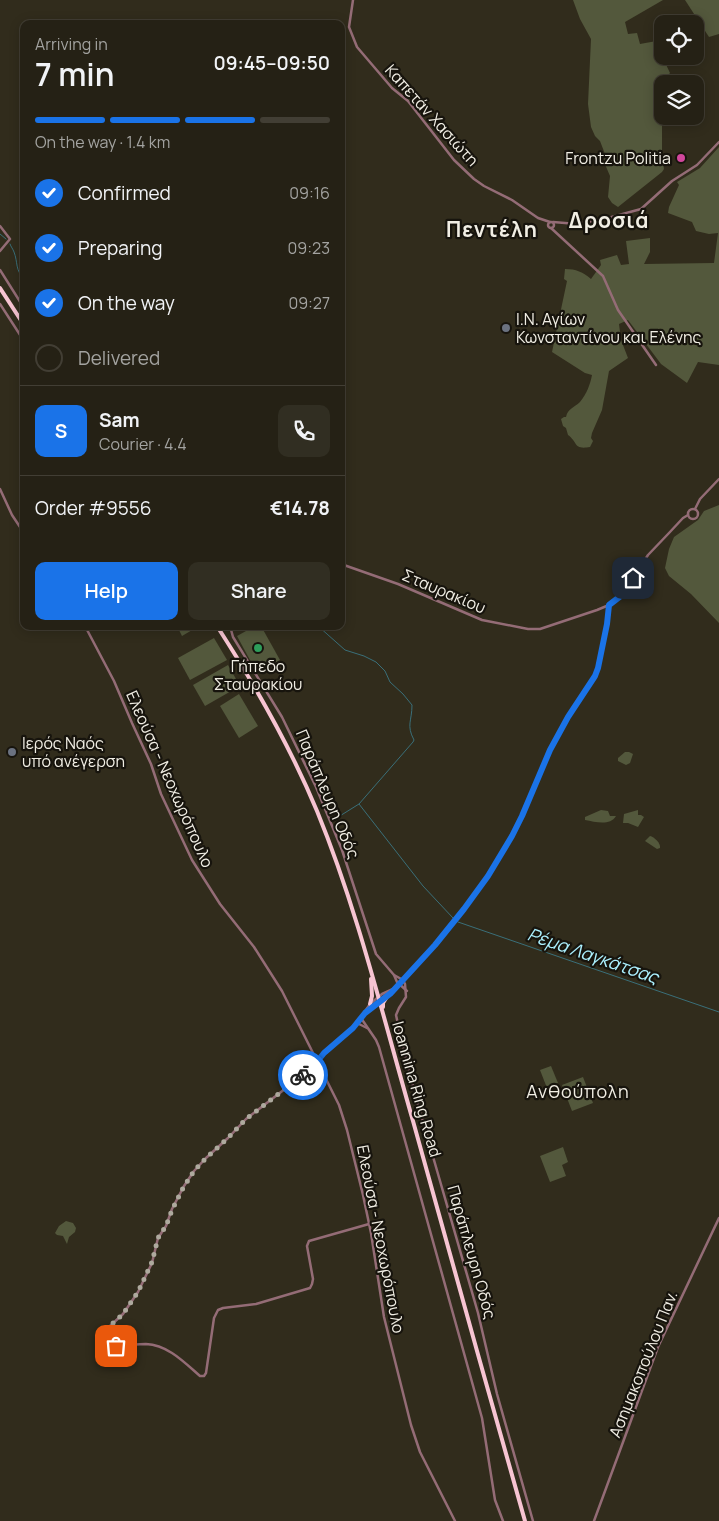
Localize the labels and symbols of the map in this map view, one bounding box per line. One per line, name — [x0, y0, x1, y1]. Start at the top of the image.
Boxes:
street label: Καπετάν Χασιώτη — [380, 59, 484, 171]
place label: Frontzu Politia — [565, 147, 671, 169]
marker: Frontzu Politia — [675, 152, 687, 164]
district label: Δροσιά — [569, 206, 649, 234]
district label: Πεντέλη — [446, 215, 538, 243]
place label: Ι.Ν. Αγίων Κωνσταντίνου και Ελένης — [516, 308, 701, 348]
marker: Ι.Ν. Αγίων Κωνσταντίνου και Ελένης — [500, 322, 512, 334]
pin — [612, 557, 654, 599]
street label: Σταυρακίου — [399, 564, 489, 618]
marker: Γήπεδο Σταυρακίου — [252, 642, 264, 654]
place label: Γήπεδο Σταυρακίου — [214, 655, 302, 695]
street label: Ελεούσα - Νεοχωρόπουλο — [121, 687, 219, 871]
street label: Παράπλευρη Οδός — [291, 726, 365, 862]
place label: Ιερός Ναός υπό ανέγερση — [22, 732, 125, 772]
marker: Ιερός Ναός υπό ανέγερση — [6, 746, 18, 758]
water label: Ρέμα Λαγκάτσας — [525, 921, 664, 989]
street label: Ioannina Ring Road — [387, 1019, 447, 1159]
courier — [278, 1050, 328, 1100]
district label: Ανθούπολη — [526, 1079, 630, 1103]
street label: Ελεούσα - Νεοχωρόπουλο — [352, 1143, 410, 1335]
street label: Παράπλευρη Οδός — [442, 1183, 502, 1322]
street label: Ασημακοπούλου Παν. — [603, 1287, 683, 1441]
pin — [95, 1325, 137, 1367]

